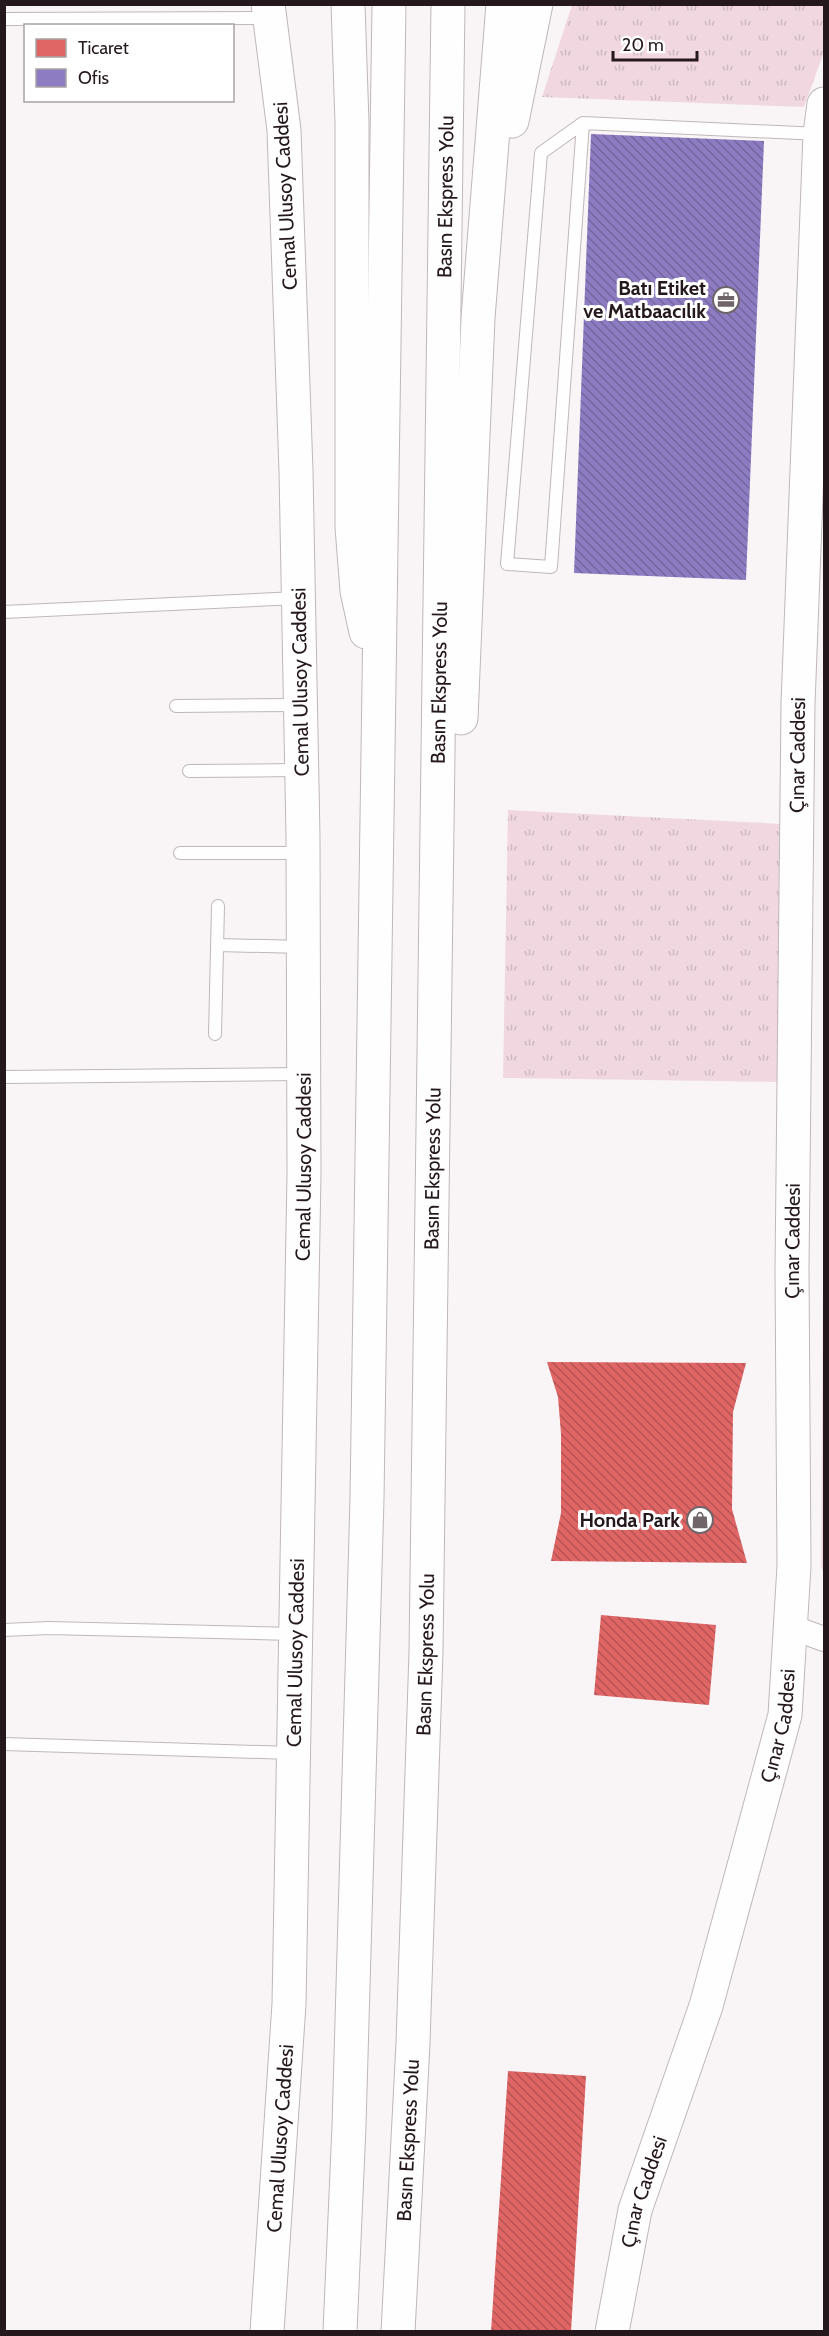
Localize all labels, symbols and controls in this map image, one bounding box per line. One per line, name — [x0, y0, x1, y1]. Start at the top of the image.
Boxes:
legend — [24, 24, 234, 102]
scale bar — [613, 24, 697, 62]
text: 20 m — [622, 34, 664, 56]
text: Ticaret — [78, 37, 129, 59]
text: Ofis — [78, 67, 109, 89]
street label: Cemal Ulusoy Caddesi — [268, 101, 302, 291]
street label: Basın Ekspress Yolu — [432, 115, 459, 278]
place label: Batı Etiket ve Matbaacılık — [583, 276, 706, 323]
office icon: Batı Etiket ve Matbaacılık — [711, 285, 741, 315]
street label: Cemal Ulusoy Caddesi — [286, 587, 314, 777]
street label: Basın Ekspress Yolu — [426, 601, 452, 764]
street label: Çınar Caddesi — [785, 697, 810, 813]
street label: Cemal Ulusoy Caddesi — [290, 1072, 316, 1261]
street label: Basın Ekspress Yolu — [419, 1087, 446, 1250]
street label: Çınar Caddesi — [780, 1183, 805, 1299]
shop icon: Honda Park — [685, 1505, 715, 1535]
place label: Honda Park — [579, 1508, 680, 1532]
street label: Cemal Ulusoy Caddesi — [282, 1558, 309, 1747]
street label: Basın Ekspress Yolu — [411, 1573, 439, 1736]
street label: Çınar Caddesi — [755, 1668, 800, 1785]
street label: Cemal Ulusoy Caddesi — [262, 2043, 298, 2233]
street label: Basın Ekspress Yolu — [392, 2058, 424, 2222]
street label: Çınar Caddesi — [616, 2133, 672, 2250]

